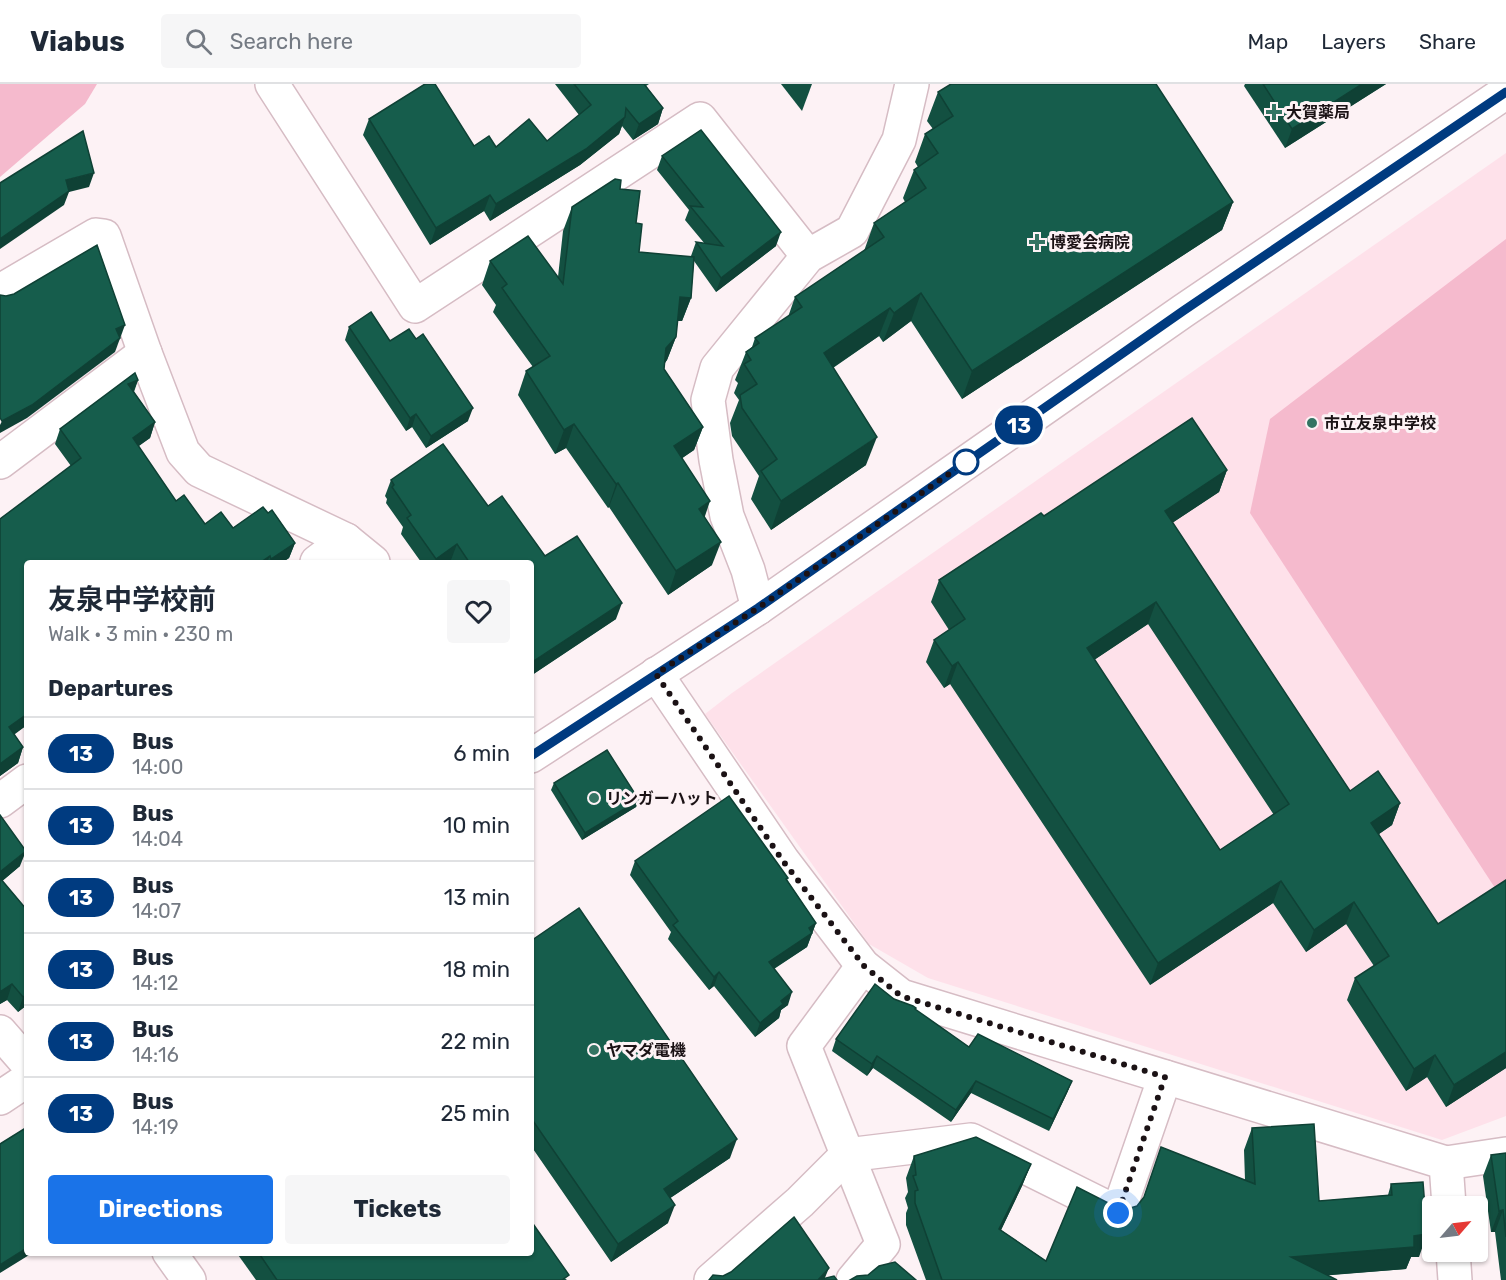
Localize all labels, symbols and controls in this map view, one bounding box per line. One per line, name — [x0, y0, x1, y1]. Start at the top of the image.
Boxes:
search box — [161, 14, 581, 68]
text: Viabus — [30, 25, 125, 58]
icon: search — [182, 25, 215, 58]
text: Search here — [230, 28, 353, 55]
text: Map — [1247, 29, 1288, 54]
text: Layers — [1321, 29, 1386, 54]
text: Share — [1419, 29, 1476, 54]
place label: 大賀薬局 — [1286, 103, 1350, 122]
marker: 大賀薬局 — [1267, 105, 1281, 119]
marker: 博愛会病院 — [1028, 233, 1046, 251]
place label: 博愛会病院 — [1050, 233, 1130, 252]
line badge: 13 — [992, 406, 1046, 444]
text: 13 — [1007, 413, 1031, 438]
place label: 市立友泉中学校 — [1324, 414, 1436, 433]
marker: 市立友泉中学校 — [1305, 416, 1319, 430]
unlabelled marker — [953, 449, 979, 475]
button: heart — [447, 580, 510, 643]
text: 友泉中学校前 — [48, 583, 216, 616]
text: Walk · 3 min · 230 m — [48, 622, 233, 646]
text: Departures — [48, 675, 173, 702]
text: Bus — [132, 728, 174, 755]
text: 6 min — [453, 740, 510, 767]
text: 13 — [69, 741, 93, 766]
text: 14:00 — [132, 755, 184, 779]
place label: リンガーハット — [606, 789, 718, 808]
marker: リンガーハット — [587, 791, 601, 805]
text: Bus — [132, 800, 174, 827]
text: 10 min — [443, 812, 510, 839]
text: 13 — [69, 813, 93, 838]
text: 14:04 — [132, 827, 183, 851]
text: Bus — [132, 872, 174, 899]
text: 13 min — [444, 884, 510, 911]
text: 13 — [69, 885, 93, 910]
text: 14:07 — [132, 899, 181, 923]
text: Bus — [132, 944, 174, 971]
text: 18 min — [443, 956, 510, 983]
text: 13 — [69, 957, 93, 982]
text: 14:12 — [132, 971, 178, 995]
text: Bus — [132, 1016, 174, 1043]
text: 22 min — [441, 1028, 510, 1055]
text: 13 — [69, 1029, 93, 1054]
place label: ヤマダ電機 — [606, 1041, 686, 1060]
text: 14:16 — [132, 1043, 179, 1067]
marker: ヤマダ電機 — [587, 1043, 601, 1057]
text: Bus — [132, 1088, 174, 1115]
text: 25 min — [440, 1100, 510, 1127]
text: 13 — [69, 1101, 93, 1126]
text: 14:19 — [132, 1115, 179, 1139]
button: Directions — [48, 1175, 273, 1244]
button: Tickets — [285, 1175, 510, 1244]
north arrow — [1422, 1196, 1488, 1262]
map controls — [1422, 1196, 1488, 1262]
your location — [1103, 1198, 1133, 1228]

